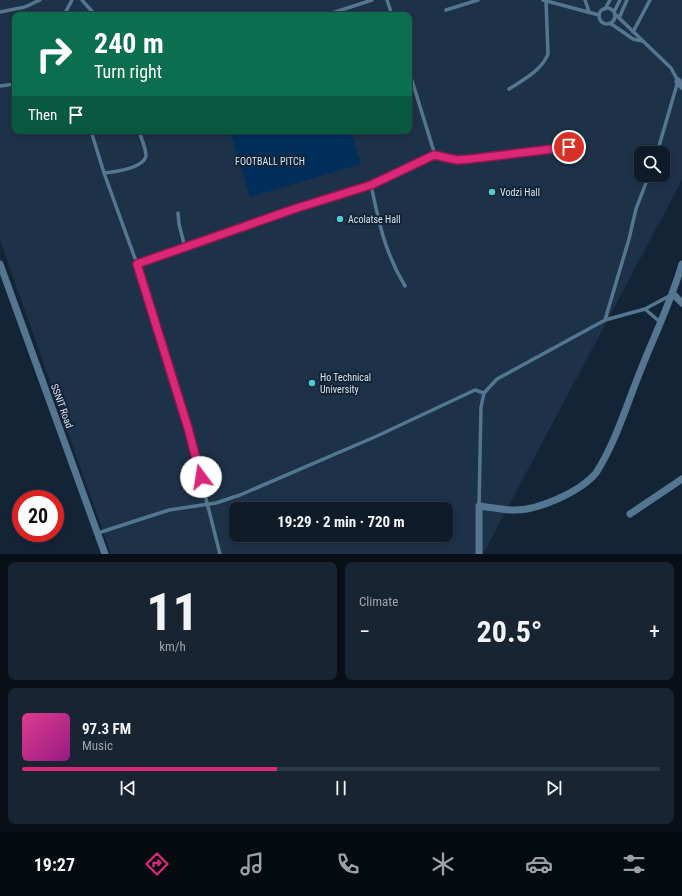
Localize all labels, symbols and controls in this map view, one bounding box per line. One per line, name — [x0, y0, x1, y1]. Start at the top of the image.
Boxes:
text: 240 m — [94, 27, 164, 60]
icon: right — [28, 28, 80, 80]
text: Turn right — [94, 61, 162, 82]
icon: arrive — [65, 104, 87, 126]
text: Then — [28, 106, 57, 124]
pin — [552, 130, 586, 164]
icon: arrive — [558, 136, 580, 158]
map controls — [634, 146, 670, 182]
button: search — [634, 146, 670, 182]
park label: FOOTBALL PITCH — [235, 156, 305, 167]
marker: Vodzi Hall — [487, 187, 497, 197]
place label: Vodzi Hall — [500, 187, 540, 198]
marker: Acolatse Hall — [335, 214, 345, 224]
place label: Acolatse Hall — [348, 214, 401, 225]
place label: Ho Technical University — [320, 372, 371, 395]
marker: Ho Technical University — [307, 378, 317, 388]
street label: SSNIT Road — [49, 382, 75, 430]
position arrow — [180, 456, 222, 498]
speed limit sign: 20 — [12, 490, 64, 542]
text: 19:29 · 2 min · 720 m — [277, 513, 405, 531]
text: 11 — [146, 582, 199, 643]
text: Climate — [359, 594, 398, 609]
text: 20.5° — [477, 614, 542, 649]
text: − — [359, 619, 370, 644]
text: + — [649, 619, 660, 644]
text: km/h — [159, 639, 186, 654]
text: 97.3 FM — [82, 720, 131, 738]
text: Music — [82, 738, 113, 753]
icon: previous — [117, 777, 139, 799]
icon: pause — [330, 777, 352, 799]
icon: next — [543, 777, 565, 799]
icon: directions — [143, 850, 171, 878]
icon: music — [238, 850, 266, 878]
icon: phone — [334, 850, 362, 878]
icon: climate — [429, 850, 457, 878]
icon: car — [525, 850, 553, 878]
icon: filters — [620, 850, 648, 878]
text: 19:27 — [34, 854, 75, 875]

